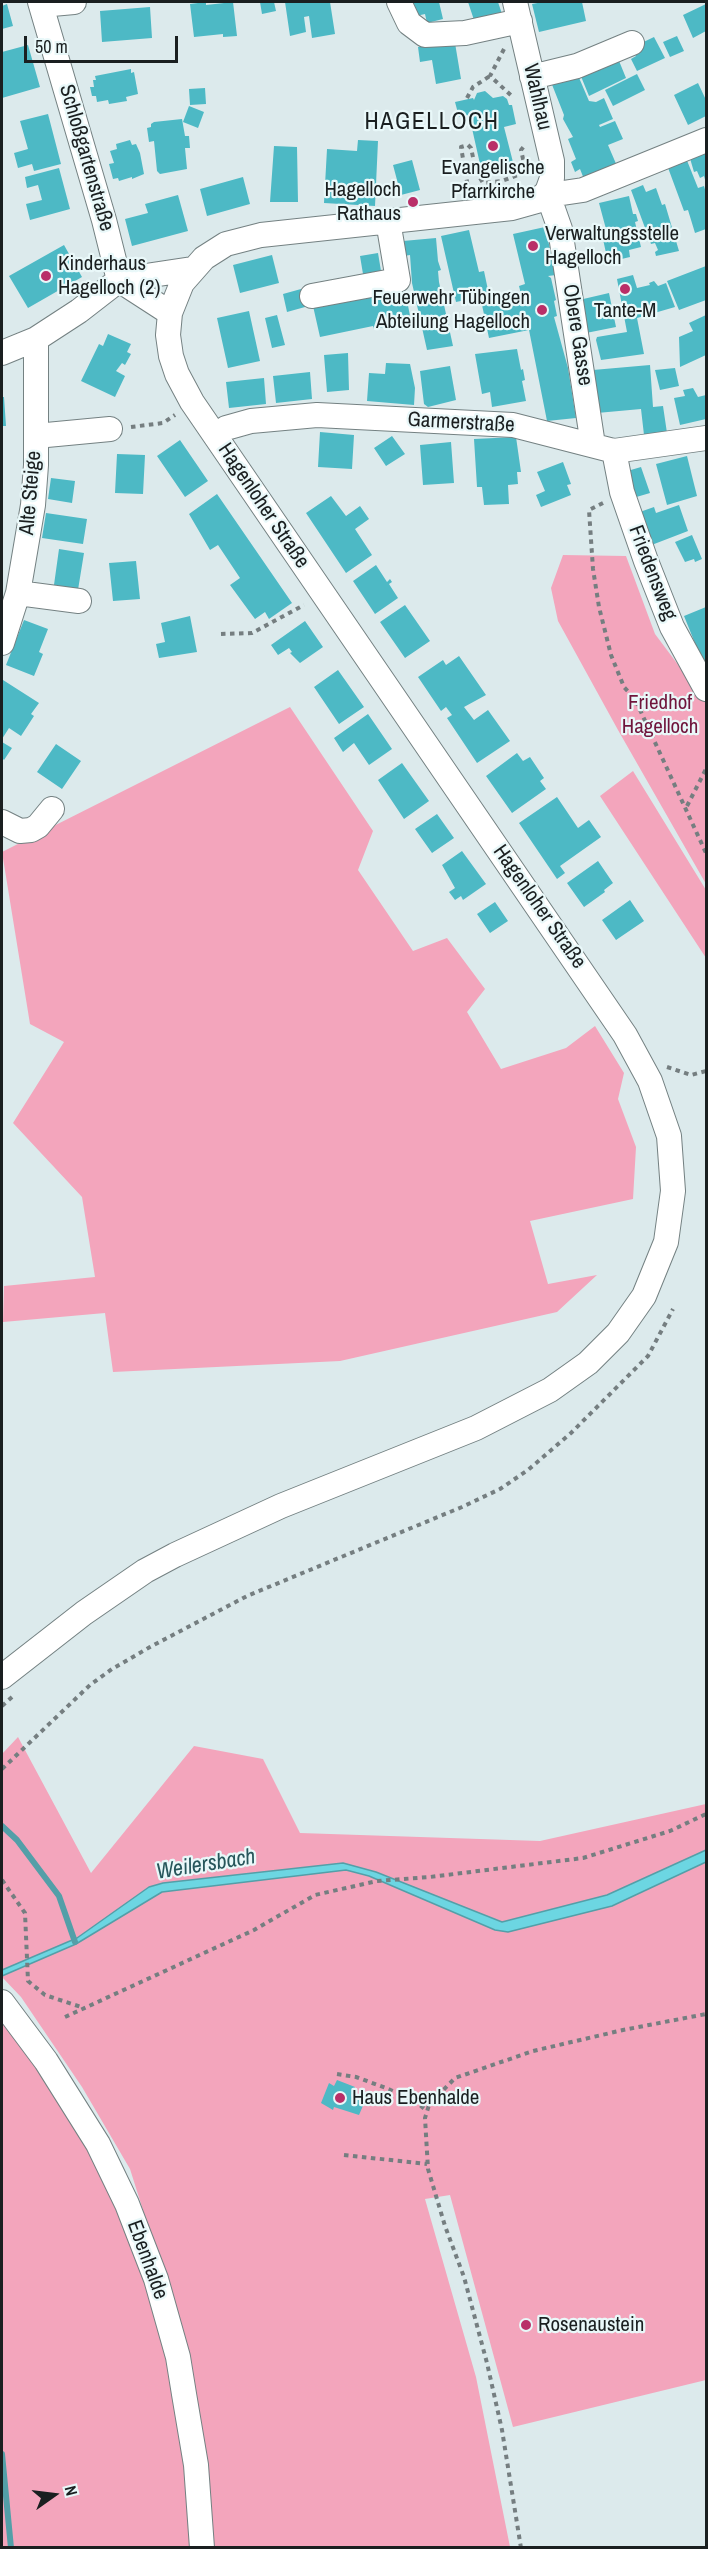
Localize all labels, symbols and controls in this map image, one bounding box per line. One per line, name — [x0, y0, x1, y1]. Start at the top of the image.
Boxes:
scale bar — [27, 24, 182, 62]
text: 50 m — [35, 34, 68, 59]
street label: Wahlhau — [517, 61, 557, 133]
street label: Schloßgartenstraße — [53, 82, 119, 234]
district label: HAGELLOCH — [365, 109, 499, 137]
marker: Evangelische Pfarrkirche — [486, 139, 500, 153]
place label: Evangelische Pfarrkirche — [441, 155, 545, 205]
place label: Hagelloch Rathaus — [324, 177, 401, 227]
marker: Hagelloch Rathaus — [406, 195, 420, 209]
place label: Verwaltungsstelle Hagelloch — [545, 221, 679, 271]
marker: Verwaltungsstelle Hagelloch — [526, 239, 540, 253]
place label: Kinderhaus Hagelloch (2) — [58, 251, 160, 301]
marker: Kinderhaus Hagelloch (2) — [39, 269, 53, 283]
street label: Obere Gasse — [557, 282, 597, 388]
marker: Tante-M — [618, 282, 632, 296]
place label: Feuerwehr Tübingen Abteilung Hagelloch — [372, 285, 530, 335]
place label: Tante-M — [594, 298, 656, 324]
marker: Feuerwehr Tübingen Abteilung Hagelloch — [535, 303, 549, 317]
street label: Garmerstraße — [407, 408, 515, 438]
street label: Hagenloher Straße — [212, 439, 314, 573]
street label: Alte Steige — [15, 450, 47, 536]
street label: Friedensweg — [622, 522, 682, 624]
park label: Friedhof Hagelloch — [622, 690, 698, 740]
street label: Hagenloher Straße — [487, 840, 591, 974]
water label: Weilersbach — [155, 1844, 257, 1886]
place label: Haus Ebenhalde — [352, 2085, 479, 2111]
marker: Haus Ebenhalde — [333, 2091, 347, 2105]
street label: Ebenhalde — [121, 2217, 173, 2303]
place label: Rosenaustein — [538, 2312, 644, 2338]
marker: Rosenaustein — [519, 2318, 533, 2332]
north arrow — [24, 2465, 84, 2525]
text: N — [60, 2483, 83, 2498]

